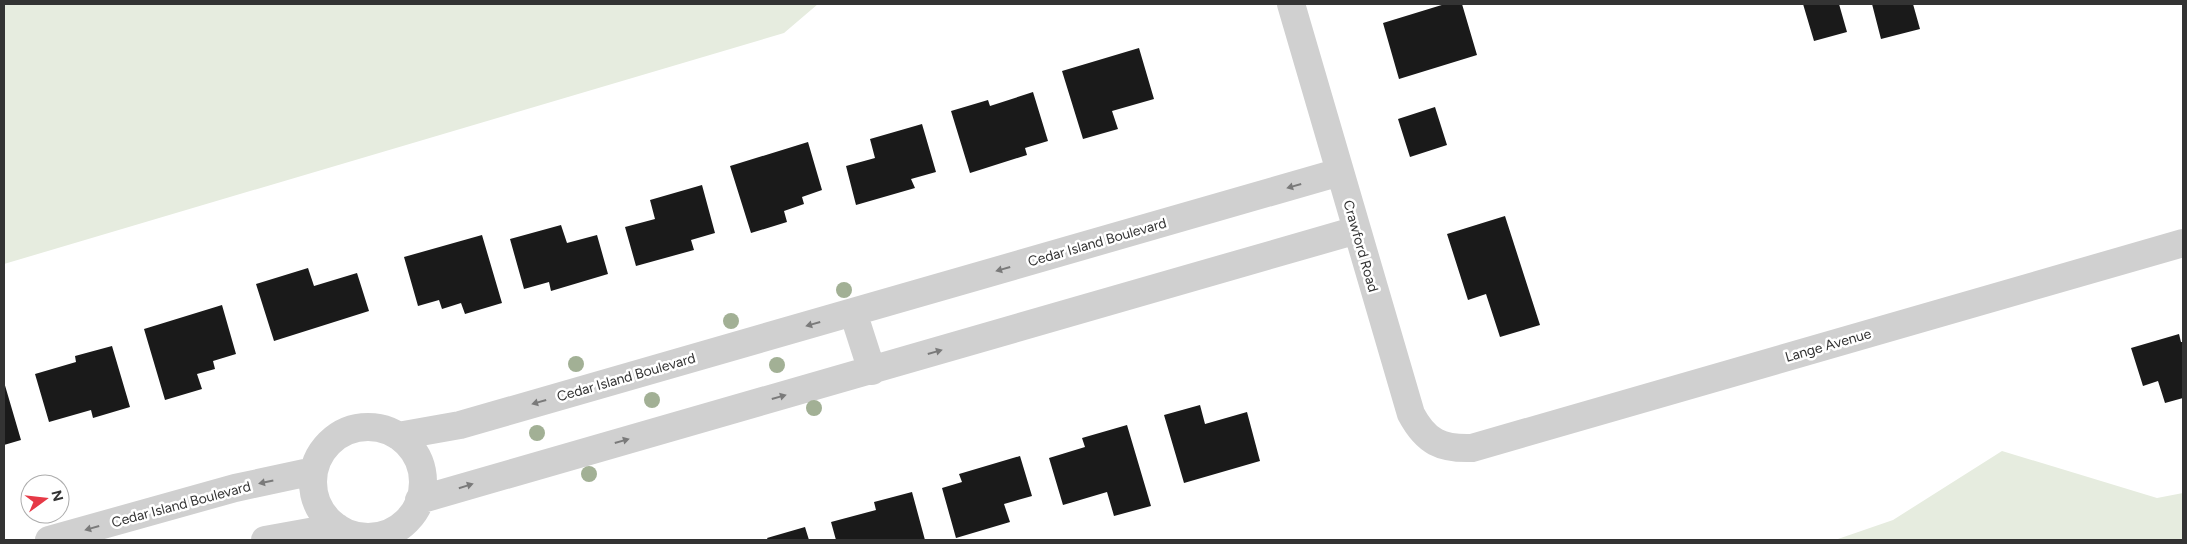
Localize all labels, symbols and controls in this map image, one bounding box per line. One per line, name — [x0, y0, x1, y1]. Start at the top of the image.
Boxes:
one-way arrow — [1286, 182, 1301, 190]
street label: Crawford Road — [1339, 198, 1382, 294]
street label: Cedar Island Boulevard — [1026, 215, 1168, 270]
one-way arrow — [995, 266, 1010, 274]
one-way arrow — [805, 320, 820, 328]
street label: Lange Avenue — [1783, 325, 1874, 366]
one-way arrow — [927, 348, 942, 356]
street label: Cedar Island Boulevard — [555, 350, 697, 405]
one-way arrow — [771, 393, 786, 401]
one-way arrow — [531, 399, 546, 407]
one-way arrow — [615, 437, 630, 445]
north arrow — [20, 474, 70, 524]
street label: Cedar Island Boulevard — [110, 478, 253, 531]
one-way arrow — [258, 478, 274, 486]
one-way arrow — [459, 482, 474, 490]
text: N — [47, 488, 67, 503]
one-way arrow — [85, 525, 100, 533]

